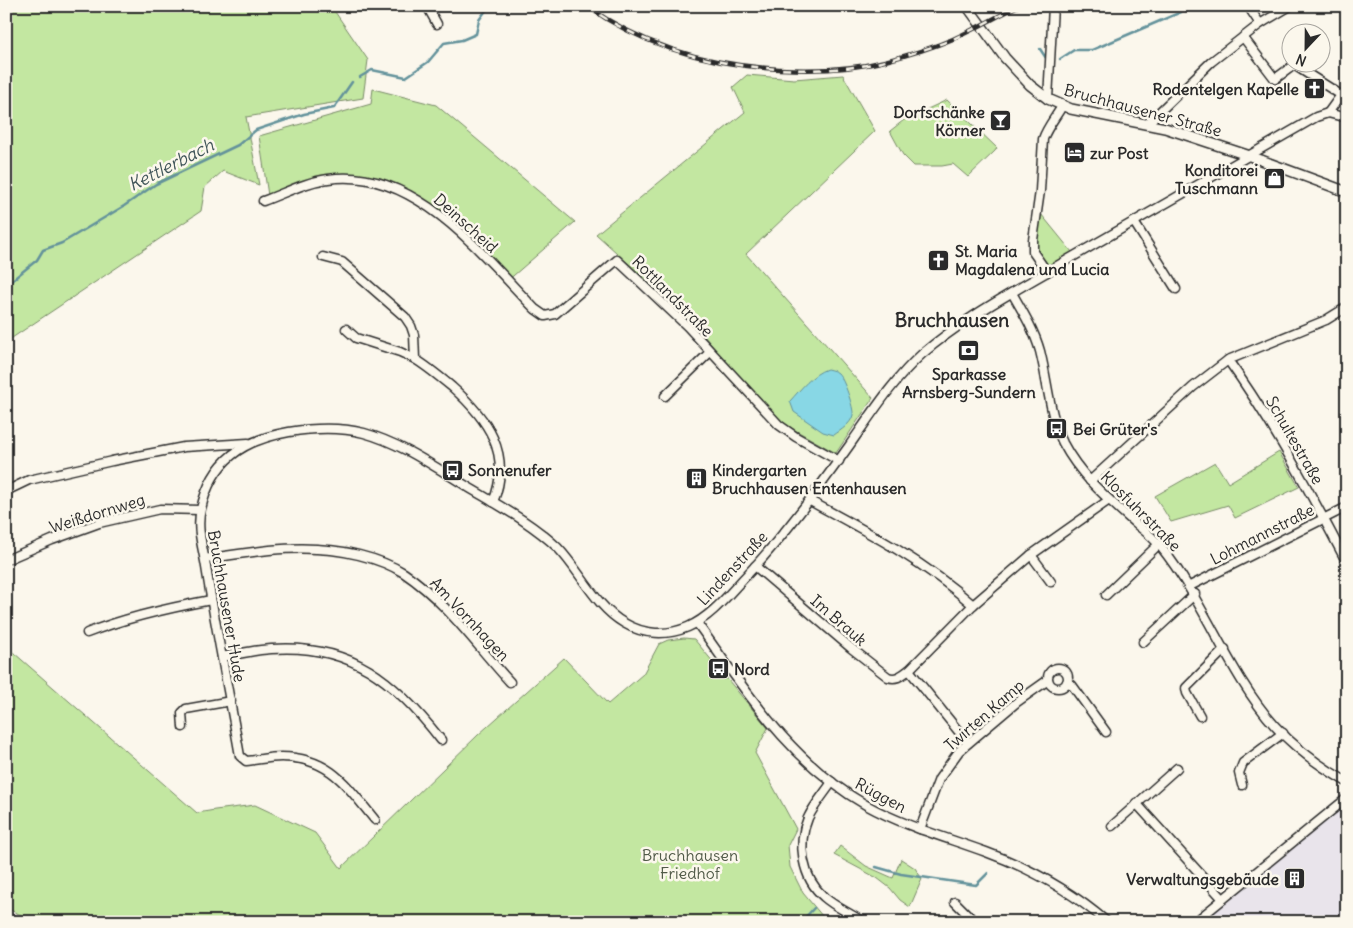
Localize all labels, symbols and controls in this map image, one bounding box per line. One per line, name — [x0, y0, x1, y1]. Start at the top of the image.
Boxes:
north arrow — [1280, 22, 1330, 72]
text: N — [1293, 50, 1309, 70]
church icon: Rodentelgen Kapelle — [1303, 77, 1327, 101]
street label: Bruchhausener Straße — [1062, 79, 1224, 141]
place label: Rodentelgen Kapelle — [1152, 79, 1299, 100]
place label: Dorfschänke Körner — [893, 102, 985, 140]
bar icon: Dorfschänke Körner — [989, 109, 1013, 133]
water label: Kettlerbach — [124, 133, 218, 196]
hotel icon: zur Post — [1062, 141, 1086, 165]
place label: zur Post — [1090, 143, 1149, 163]
place label: Konditorei Tuschmann — [1175, 160, 1258, 198]
shop icon: Konditorei Tuschmann — [1262, 167, 1286, 191]
street label: Deinscheid — [430, 189, 502, 257]
place label: St. Maria Magdalena und Lucia — [955, 241, 1109, 280]
church icon: St. Maria Magdalena und Lucia — [927, 248, 951, 272]
street label: Rottlandstraße — [628, 251, 718, 341]
district label: Bruchhausen — [895, 308, 1009, 332]
bank icon: Sparkasse Arnsberg-Sundern — [957, 338, 981, 362]
place label: Sparkasse Arnsberg-Sundern — [902, 364, 1036, 403]
street label: Schultestraße — [1262, 392, 1328, 488]
bus stop icon: Bei Grüter's — [1045, 417, 1069, 441]
place label: Bei Grüter's — [1073, 419, 1158, 439]
bus stop icon: Sonnenufer — [440, 458, 464, 482]
place label: Sonnenufer — [468, 460, 552, 480]
place label: Kindergarten Bruchhausen Entenhausen — [712, 460, 907, 498]
building icon: Kindergarten Bruchhausen Entenhausen — [684, 467, 708, 491]
street label: Klosfuhrstraße — [1097, 467, 1185, 555]
street label: Weißdornweg — [47, 489, 147, 537]
street label: Lohmannstraße — [1207, 499, 1317, 569]
street label: Lindenstraße — [693, 527, 771, 609]
street label: Bruchhausener Hude — [204, 528, 250, 684]
street label: Am Vornhagen — [426, 573, 514, 665]
street label: Im Brauk — [807, 590, 871, 650]
bus stop icon: Nord — [706, 657, 730, 681]
place label: Nord — [734, 659, 770, 679]
street label: Twirten Kamp — [940, 675, 1028, 755]
street label: Rüggen — [852, 773, 910, 817]
park label: Bruchhausen Friedhof — [642, 845, 738, 883]
building icon: Verwaltungsgebäude — [1283, 867, 1307, 891]
place label: Verwaltungsgebäude — [1126, 869, 1279, 890]

